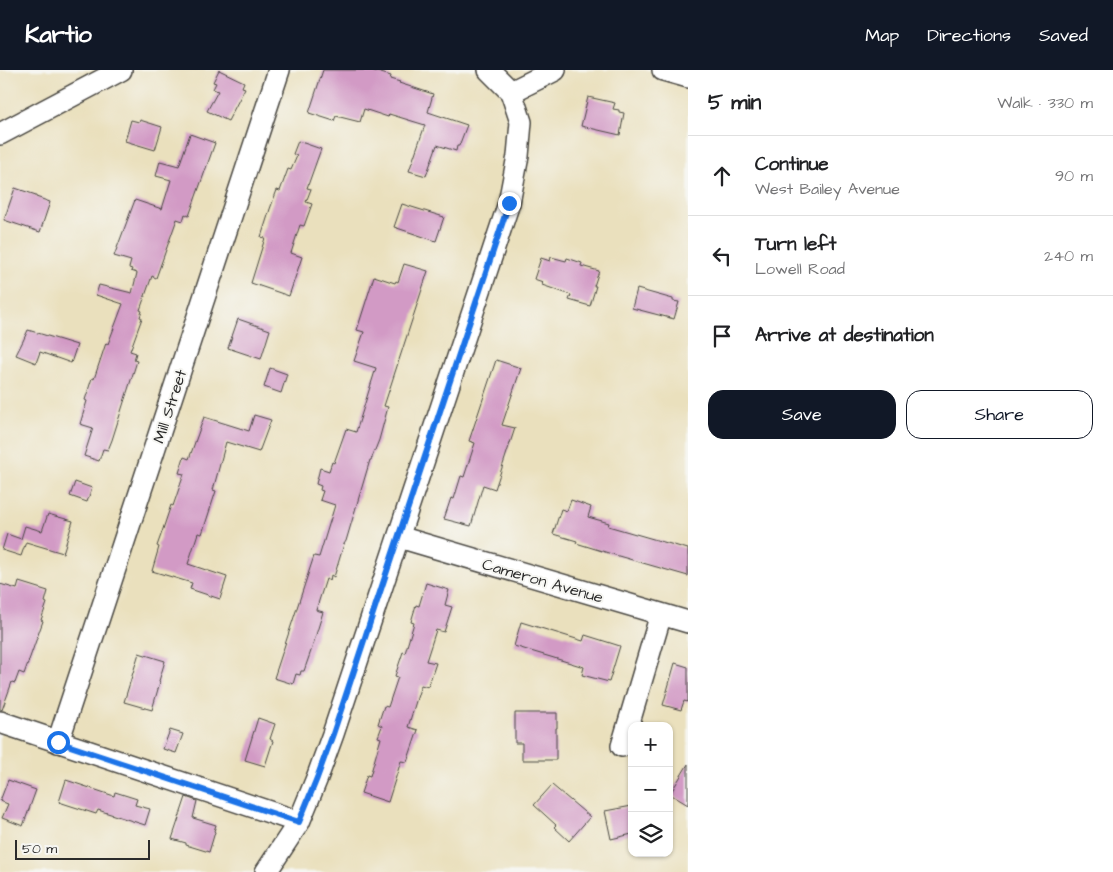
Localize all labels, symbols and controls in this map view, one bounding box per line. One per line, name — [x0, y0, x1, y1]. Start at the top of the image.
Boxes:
text: Kartio — [25, 18, 92, 52]
text: Map — [865, 23, 899, 48]
text: Directions — [927, 23, 1011, 48]
text: Saved — [1039, 23, 1088, 48]
text: 5 min — [708, 88, 761, 117]
text: Walk · 330 m — [997, 92, 1093, 114]
text: Continue — [755, 151, 829, 178]
icon: ahead — [708, 162, 736, 190]
text: 90 m — [1055, 165, 1093, 187]
text: West Bailey Avenue — [755, 178, 900, 200]
route end — [498, 192, 521, 215]
text: Turn left — [755, 231, 836, 258]
icon: left — [708, 242, 736, 270]
text: 240 m — [1044, 245, 1093, 267]
text: Lowell Road — [755, 258, 845, 280]
icon: arrive — [708, 322, 736, 350]
text: Arrive at destination — [755, 322, 934, 349]
street label: Mill Street — [148, 366, 192, 446]
button: Save — [708, 390, 896, 439]
button: Share — [906, 390, 1093, 439]
street label: Cameron Avenue — [480, 553, 606, 609]
map controls — [628, 722, 673, 857]
button: + — [628, 722, 673, 767]
route start — [47, 731, 70, 754]
button: − — [628, 767, 673, 812]
button: layers — [628, 812, 673, 857]
scale bar — [15, 837, 150, 860]
text: 50 m — [22, 839, 57, 859]

